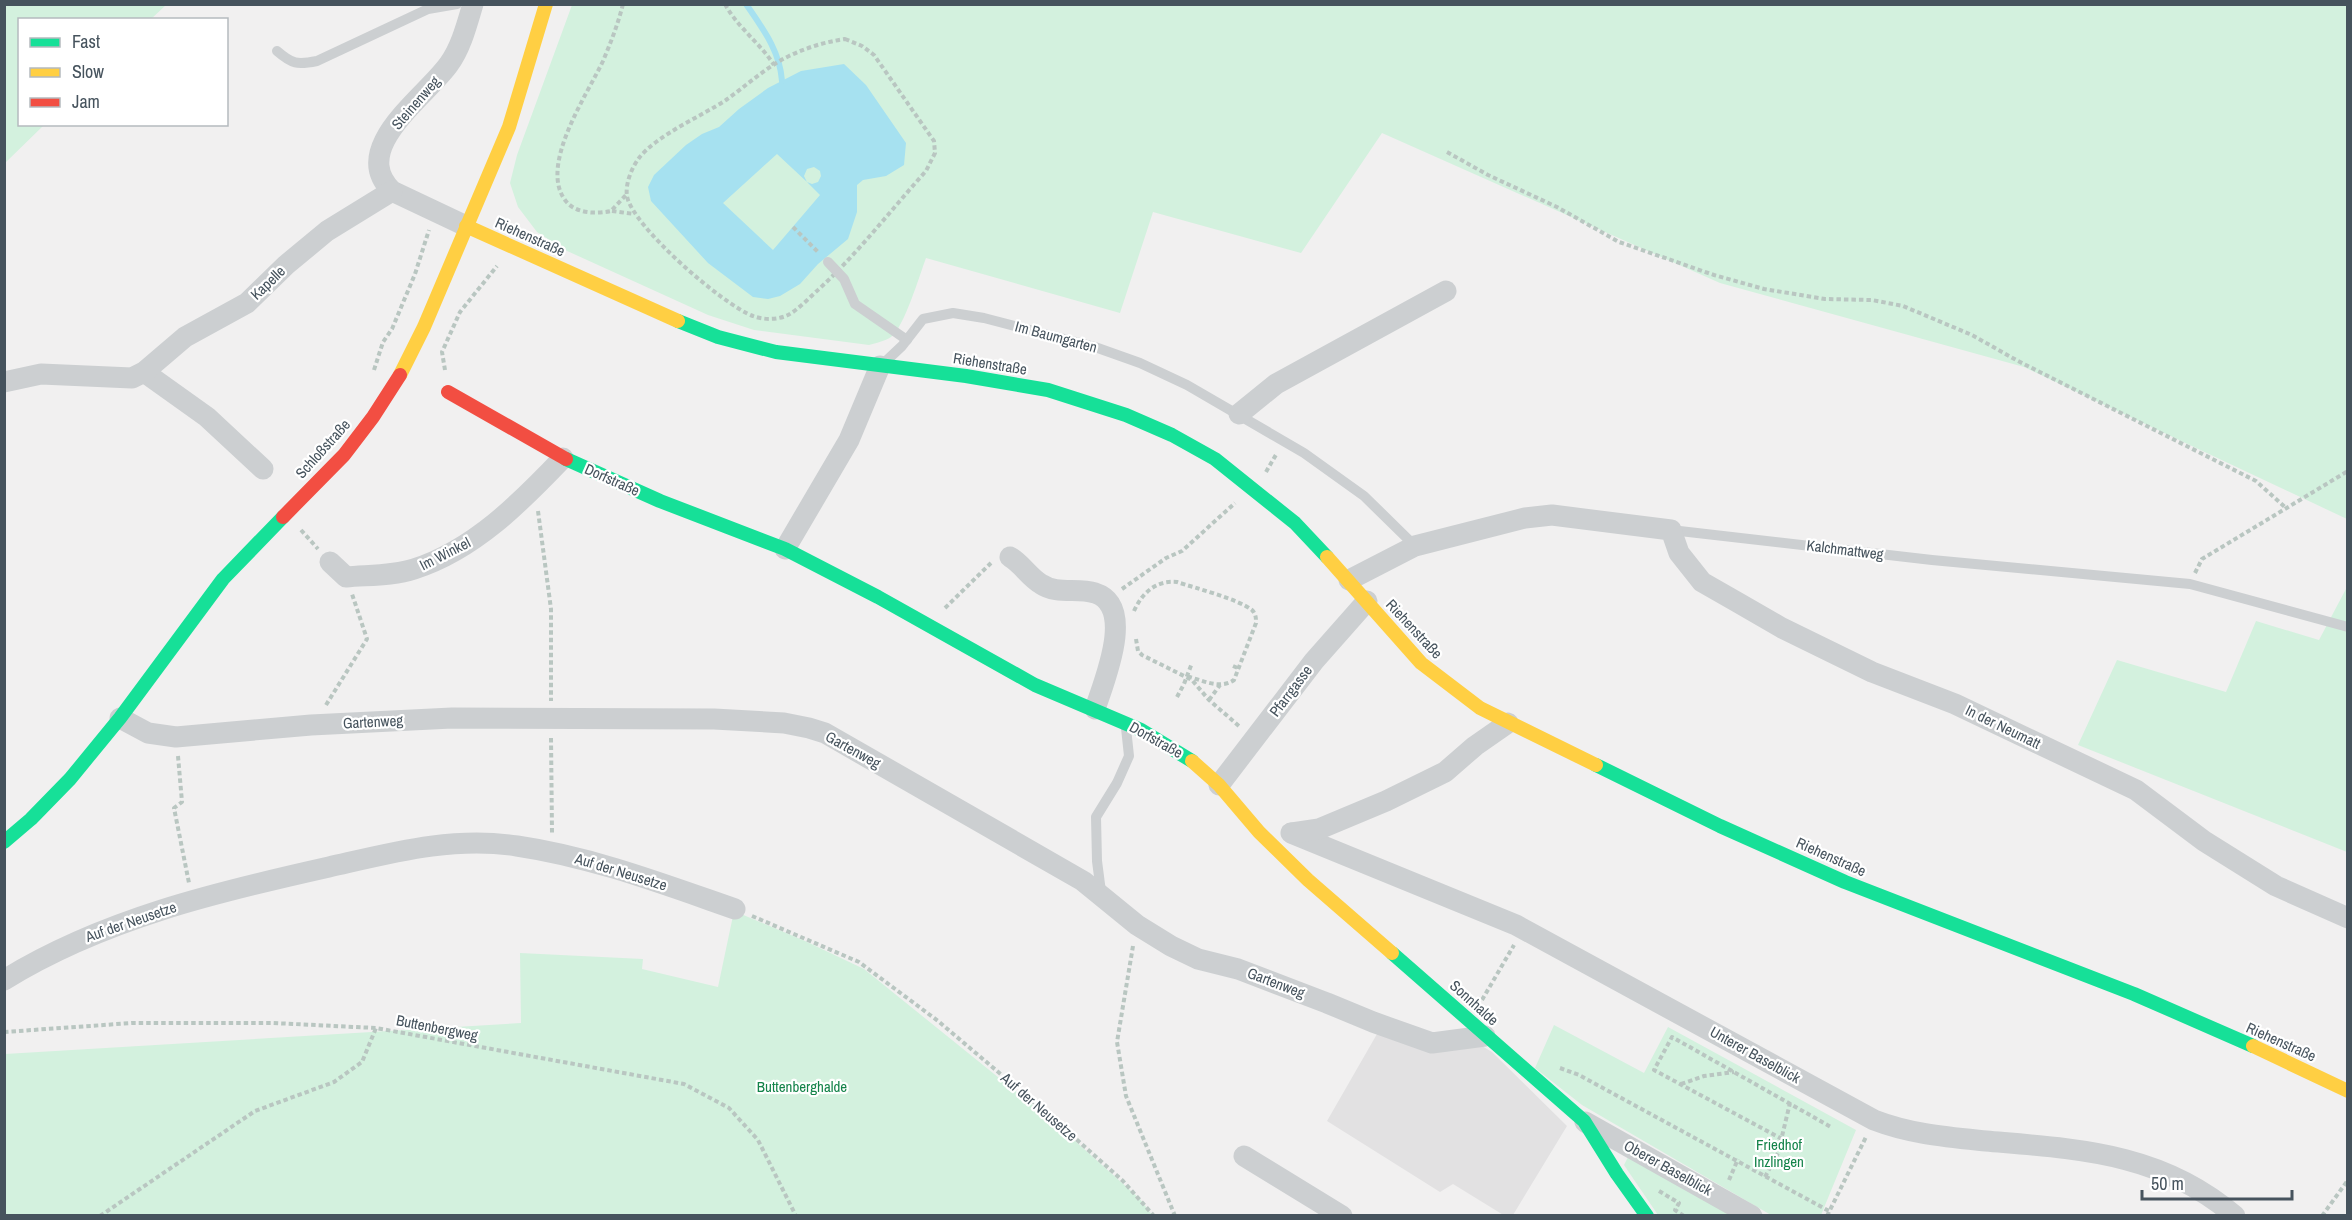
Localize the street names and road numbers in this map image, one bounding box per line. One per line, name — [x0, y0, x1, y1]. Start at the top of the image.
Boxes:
street label: Steinenweg — [386, 71, 445, 134]
street label: Riehenstraße — [492, 212, 569, 261]
street label: Kapelle — [246, 261, 290, 304]
street label: Im Baumgarten — [1013, 315, 1099, 358]
street label: Riehenstraße — [952, 347, 1029, 380]
street label: Schloßstraße — [290, 414, 355, 483]
street label: Dorfstraße — [581, 458, 643, 501]
street label: Im Winkel — [416, 532, 474, 575]
street label: Kalchmattweg — [1805, 534, 1885, 565]
street label: Riehenstraße — [1381, 594, 1448, 663]
street label: Pfarrgasse — [1264, 661, 1317, 721]
street label: In der Neumatt — [1962, 699, 2045, 754]
street label: Gartenweg — [342, 709, 404, 734]
street label: Dorfstraße — [1126, 716, 1187, 763]
street label: Gartenweg — [822, 726, 885, 773]
street label: Riehenstraße — [1793, 832, 1870, 881]
street label: Auf der Neusetze — [572, 847, 670, 896]
street label: Auf der Neusetze — [82, 896, 179, 947]
street label: Gartenweg — [1244, 962, 1308, 1003]
street label: Sonnhalde — [1445, 975, 1503, 1030]
street label: Buttenbergweg — [394, 1009, 480, 1046]
street label: Riehenstraße — [2243, 1017, 2320, 1066]
street label: Unterer Baselblick — [1706, 1021, 1805, 1089]
street label: Auf der Neusetze — [996, 1067, 1082, 1146]
street label: Oberer Baselblick — [1620, 1135, 1717, 1201]

